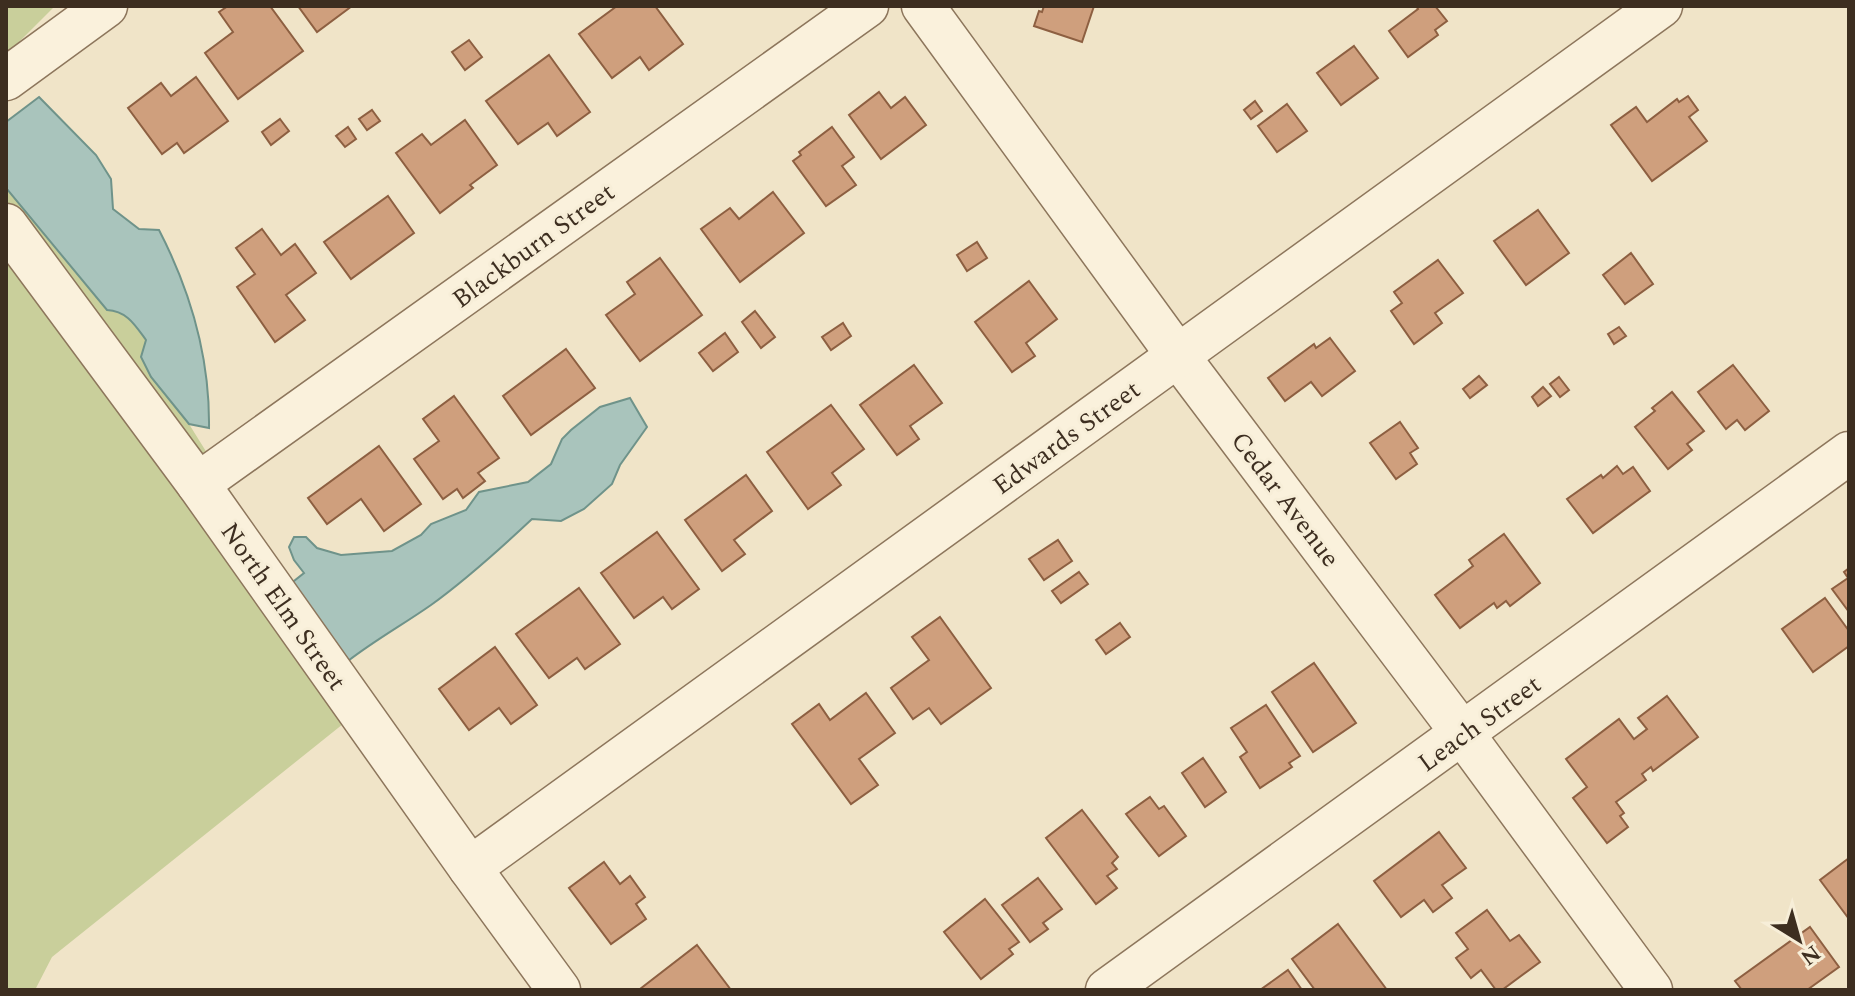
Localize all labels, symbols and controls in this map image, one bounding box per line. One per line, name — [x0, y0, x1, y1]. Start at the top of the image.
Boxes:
street label: Blackburn Street — [444, 173, 623, 319]
street label: Edwards Street — [984, 370, 1149, 505]
street label: Cedar Avenue — [1221, 423, 1350, 576]
street label: North Elm Street — [210, 514, 356, 699]
street label: Leach Street — [1410, 665, 1550, 782]
north arrow — [1759, 900, 1839, 980]
text: N — [1793, 936, 1827, 973]

